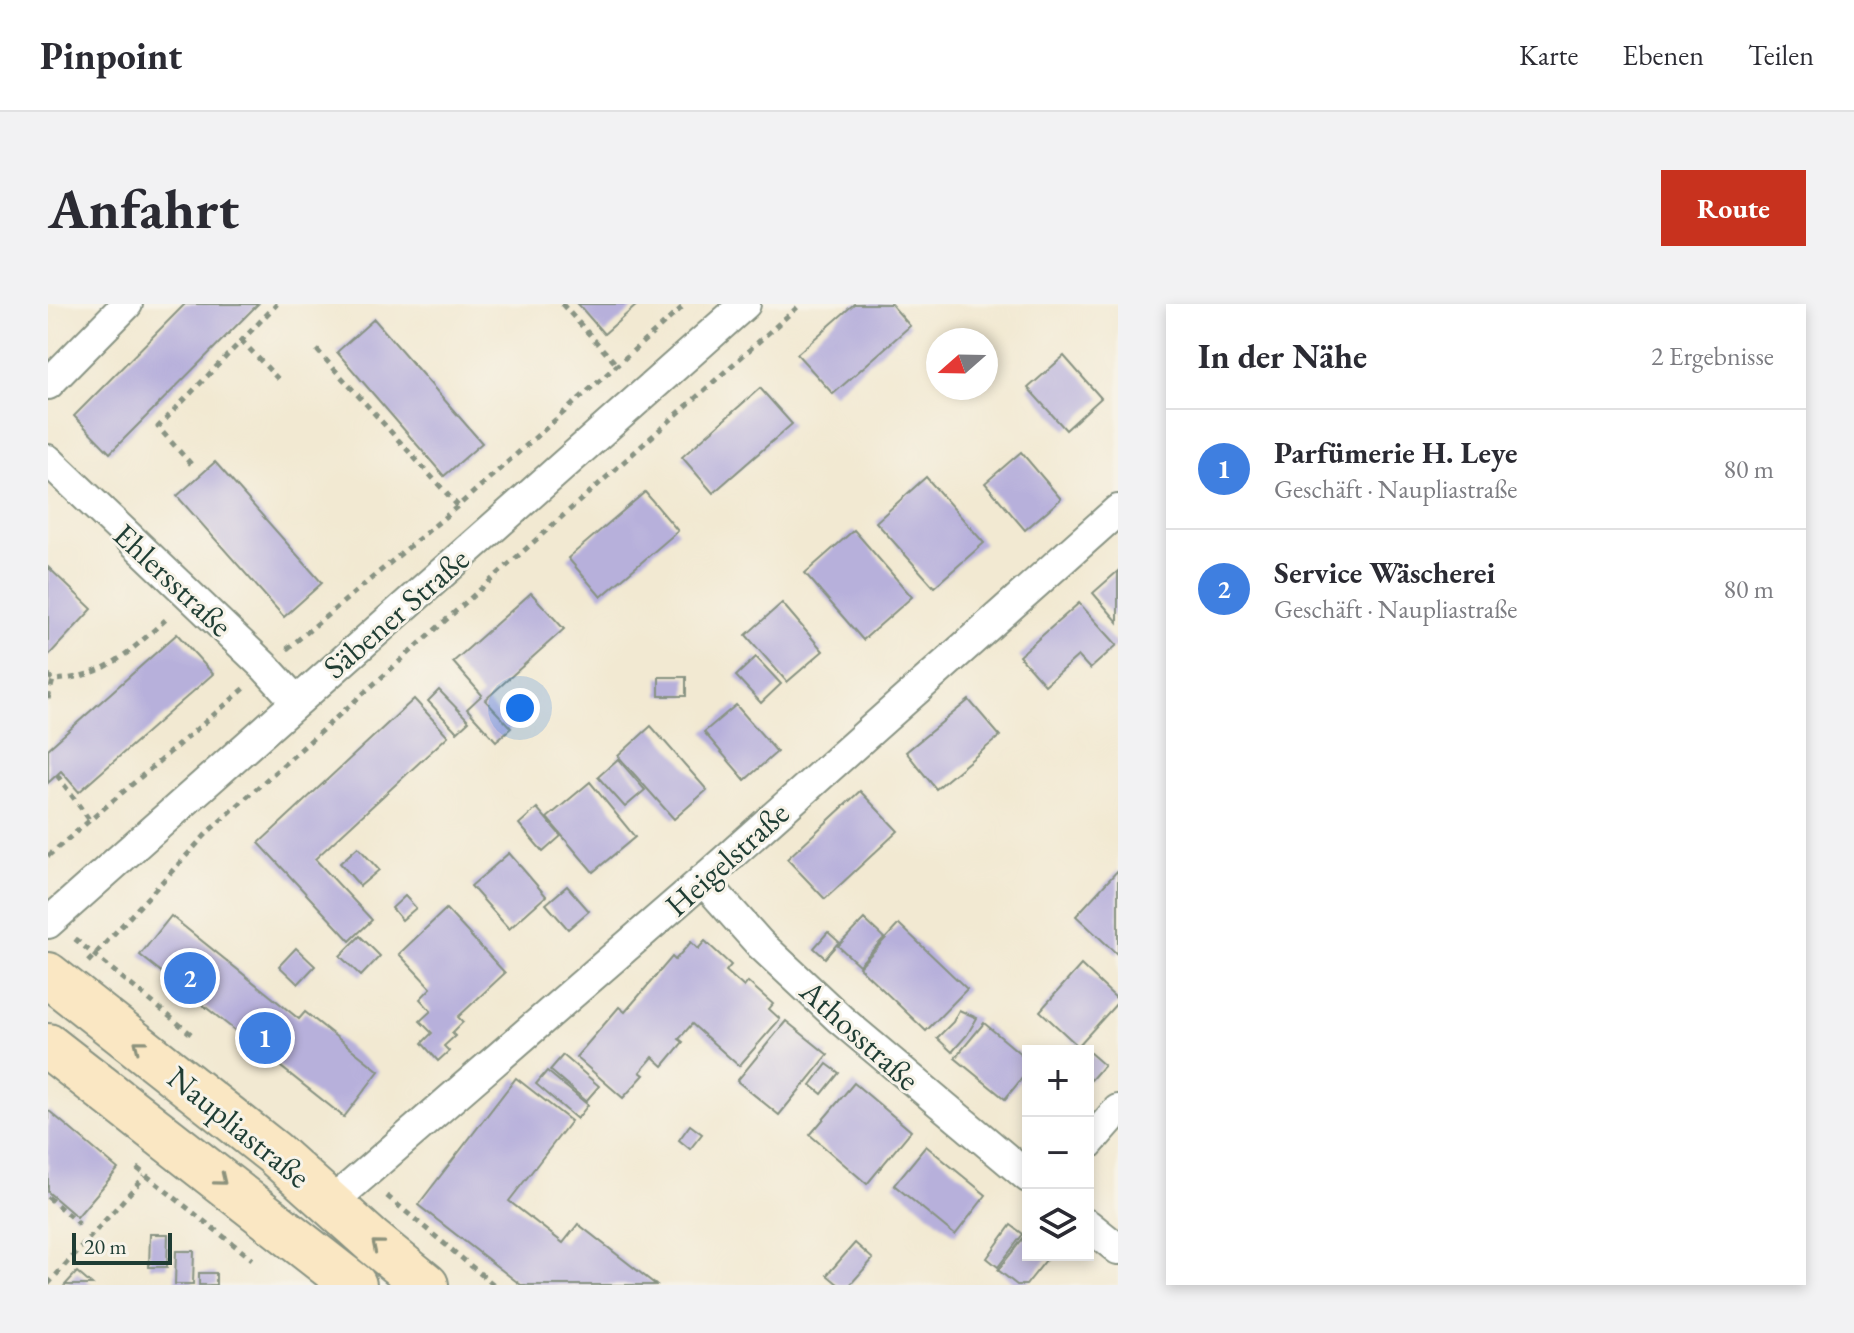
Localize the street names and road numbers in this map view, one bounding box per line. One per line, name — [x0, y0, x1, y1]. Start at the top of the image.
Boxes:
street label: Ehlersstraße — [104, 514, 242, 646]
street label: Säbener Straße — [314, 538, 478, 688]
street label: Heigelstraße — [656, 792, 798, 926]
street label: Athosstraße — [790, 969, 929, 1100]
street label: Naupliastraße — [159, 1057, 319, 1197]

